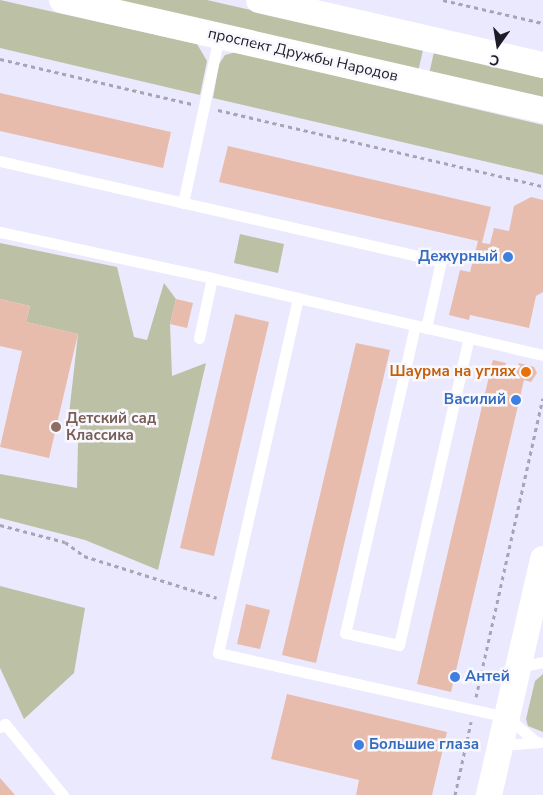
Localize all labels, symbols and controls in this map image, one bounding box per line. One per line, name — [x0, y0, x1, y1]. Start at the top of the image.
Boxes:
north arrow — [473, 20, 523, 70]
street label: проспект Дружбы Народов — [206, 24, 400, 86]
text: С — [488, 50, 501, 70]
place label: Дежурный — [418, 248, 498, 266]
marker: Дежурный — [502, 251, 514, 263]
place label: Шаурма на углях — [389, 363, 516, 381]
marker: Шаурма на углях — [520, 366, 532, 378]
place label: Василий — [444, 391, 506, 409]
marker: Василий — [510, 394, 522, 406]
place label: Детский сад Классика — [66, 409, 156, 444]
marker: Детский сад Классика — [50, 421, 62, 433]
place label: Антей — [465, 668, 510, 686]
marker: Антей — [449, 671, 461, 683]
place label: Большие глаза — [369, 736, 479, 754]
marker: Большие глаза — [353, 739, 365, 751]

